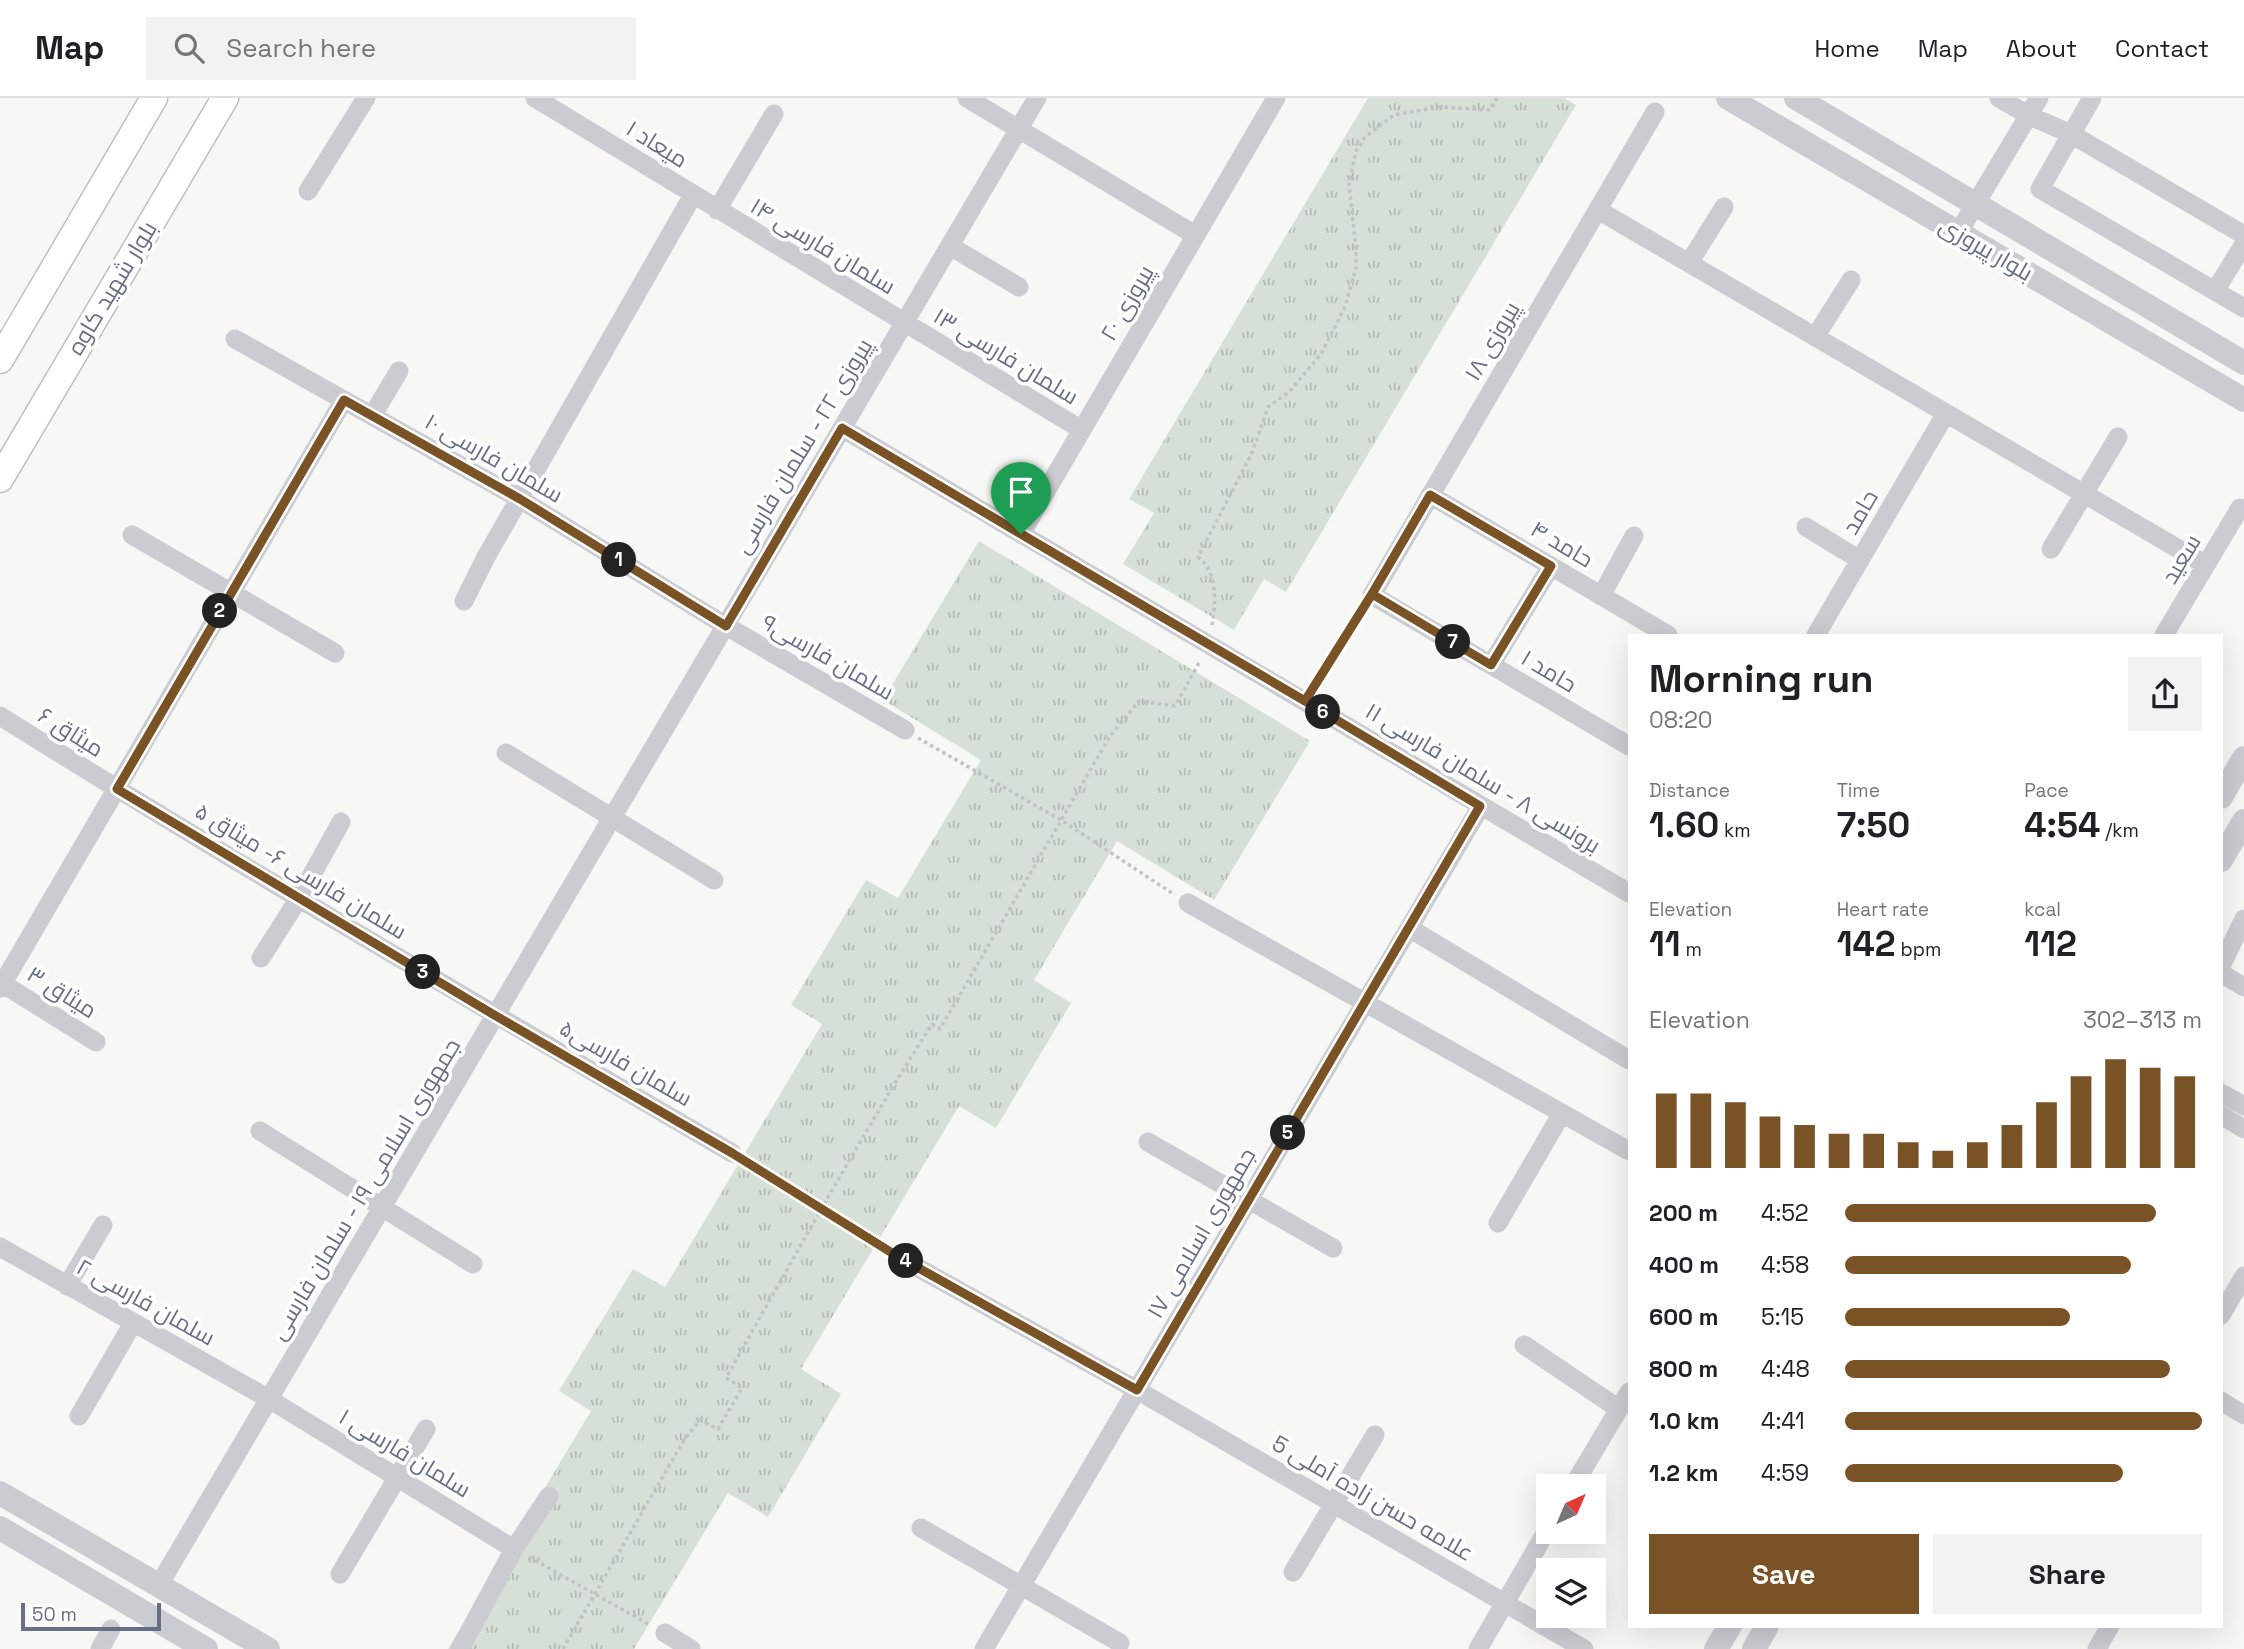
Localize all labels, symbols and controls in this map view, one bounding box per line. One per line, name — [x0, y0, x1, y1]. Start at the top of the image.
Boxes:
search box — [146, 17, 636, 80]
text: Map — [35, 27, 104, 69]
icon: search — [170, 29, 208, 67]
text: Search here — [226, 31, 376, 65]
text: Home — [1814, 33, 1880, 64]
text: Map — [1918, 33, 1968, 64]
text: About — [2006, 33, 2077, 64]
text: Contact — [2115, 33, 2209, 64]
street label: میعاد ۱ — [621, 114, 693, 174]
street label: سلمان فارسی ۱۴ — [745, 191, 901, 301]
street label: بلوار پیروزی — [1934, 210, 2038, 288]
street label: بلوار شهید کاوه — [60, 216, 164, 360]
street label: پیروزی ۲۰ — [1093, 260, 1161, 346]
street label: پیروزی ۱۸ — [1457, 296, 1527, 386]
street label: سلمان فارسی ۱۳ — [928, 301, 1084, 411]
street label: پیروزی ۲۲ - سلمان فارسی — [727, 333, 879, 559]
street label: سلمان فارسی ۱۰ — [420, 406, 568, 510]
pin — [991, 462, 1051, 534]
icon: arrive — [1002, 473, 1040, 511]
street label: حامد — [1835, 484, 1885, 540]
street label: حامد ۴ — [1525, 514, 1599, 574]
street label: سعید — [2155, 529, 2207, 589]
pin: 1 — [602, 542, 636, 578]
text: 1 — [614, 547, 623, 572]
pin: 2 — [202, 594, 238, 628]
text: 2 — [214, 598, 225, 623]
street label: سلمان فارسی۹ — [757, 607, 899, 707]
pin: 7 — [1436, 624, 1470, 660]
text: 7 — [1447, 629, 1458, 654]
street label: حامد ۱ — [1516, 643, 1582, 699]
text: Morning run — [1649, 655, 1874, 703]
button: share — [2128, 657, 2202, 731]
pin: 6 — [1306, 694, 1340, 730]
street label: برونسی ۸ - سلمان فارسی ۱۱ — [1360, 696, 1606, 860]
text: 6 — [1317, 699, 1328, 724]
street label: میثاق ۶ — [33, 700, 109, 764]
text: 08:20 — [1649, 705, 1713, 735]
text: Distance — [1649, 778, 1730, 803]
text: Time — [1837, 778, 1880, 803]
text: Pace — [2024, 778, 2069, 803]
street label: سلمان فارسی ۶- میثاق ۵ — [190, 796, 412, 946]
text: 1.60 — [1649, 803, 1719, 847]
text: 7:50 — [1837, 803, 1910, 847]
text: 4:54 — [2024, 803, 2100, 847]
text: km — [1719, 818, 1751, 843]
text: /km — [2100, 818, 2139, 843]
text: Elevation — [1649, 897, 1732, 922]
text: Heart rate — [1837, 897, 1929, 922]
text: kcal — [2024, 897, 2061, 922]
text: 11 — [1649, 922, 1681, 966]
text: 142 — [1837, 922, 1896, 966]
text: 112 — [2024, 922, 2077, 966]
text: m — [1681, 937, 1702, 962]
text: bpm — [1896, 937, 1941, 962]
pin: 3 — [406, 954, 440, 990]
street label: میثاق ۳ — [22, 959, 102, 1025]
text: 3 — [417, 959, 428, 984]
text: Elevation — [1649, 1005, 1750, 1035]
text: 302–313 m — [2083, 1005, 2202, 1035]
street label: سلمان فارسی۵ — [554, 1013, 698, 1113]
street label: جمهوری اسلامی ۱۹ - سلمان فارسی — [263, 1033, 467, 1345]
pin: 5 — [1270, 1116, 1306, 1150]
text: 5 — [1282, 1120, 1293, 1145]
street label: جمهوری اسلامی ۱۷ — [1140, 1142, 1262, 1324]
text: 200 m — [1649, 1198, 1718, 1228]
text: 4:52 — [1761, 1198, 1809, 1228]
pin: 4 — [888, 1244, 923, 1278]
text: 4 — [899, 1248, 912, 1273]
text: 400 m — [1649, 1250, 1719, 1280]
text: 4:58 — [1761, 1250, 1809, 1280]
street label: سلمان فارسی ۲ — [71, 1252, 221, 1352]
text: 600 m — [1649, 1302, 1719, 1332]
text: 5:15 — [1761, 1302, 1804, 1332]
text: 800 m — [1649, 1354, 1718, 1384]
text: 4:48 — [1761, 1354, 1810, 1384]
street label: سلمان فارسی ۱ — [334, 1402, 476, 1504]
text: 1.0 km — [1649, 1406, 1719, 1436]
text: 4:41 — [1761, 1406, 1805, 1436]
street label: علامه حسن زاده آملی 5 — [1267, 1428, 1479, 1568]
text: 1.2 km — [1649, 1458, 1718, 1488]
text: 4:59 — [1761, 1458, 1809, 1488]
north arrow — [1536, 1474, 1606, 1544]
map controls — [1536, 1474, 1606, 1628]
button: Save — [1649, 1534, 1919, 1614]
button: Share — [1933, 1534, 2202, 1614]
button: layers — [1536, 1558, 1606, 1628]
scale bar — [21, 1600, 161, 1632]
text: 50 m — [32, 1602, 77, 1627]

